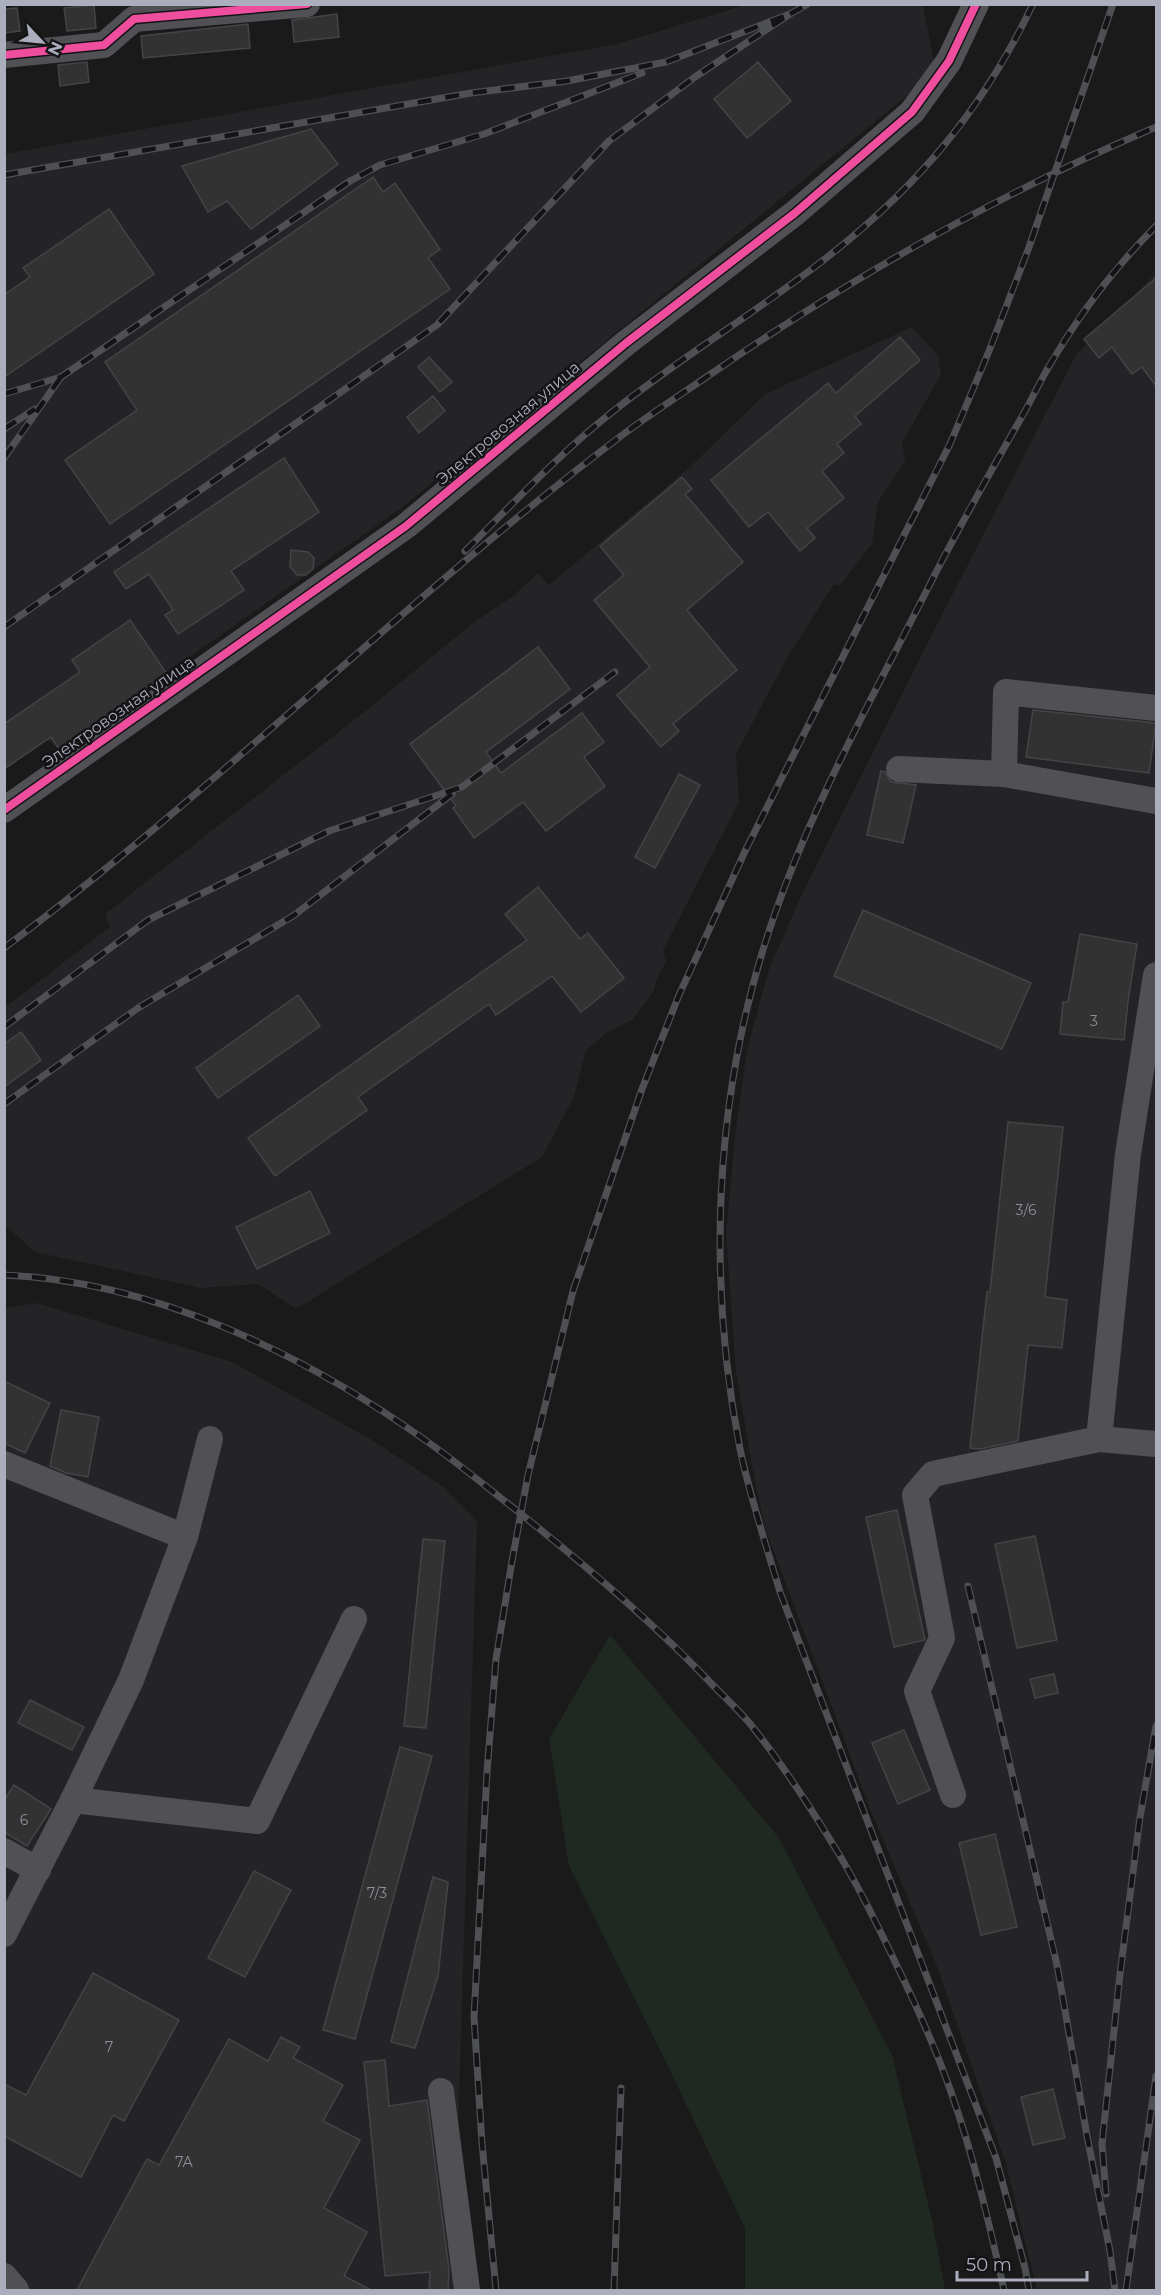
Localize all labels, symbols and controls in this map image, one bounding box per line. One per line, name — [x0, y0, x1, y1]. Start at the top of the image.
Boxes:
north arrow — [12, 12, 72, 72]
text: N — [44, 38, 66, 58]
street label: Электровозная улица — [432, 357, 584, 489]
street label: Электровозная улица — [38, 652, 198, 772]
house number: 3 — [1090, 1012, 1098, 1030]
house number: 3/6 — [1016, 1201, 1037, 1219]
house number: 6 — [20, 1811, 29, 1829]
house number: 7/3 — [367, 1884, 387, 1902]
house number: 7 — [105, 2038, 113, 2056]
house number: 7А — [175, 2153, 193, 2171]
scale bar — [957, 2244, 1088, 2282]
text: 50 m — [966, 2254, 1012, 2276]

